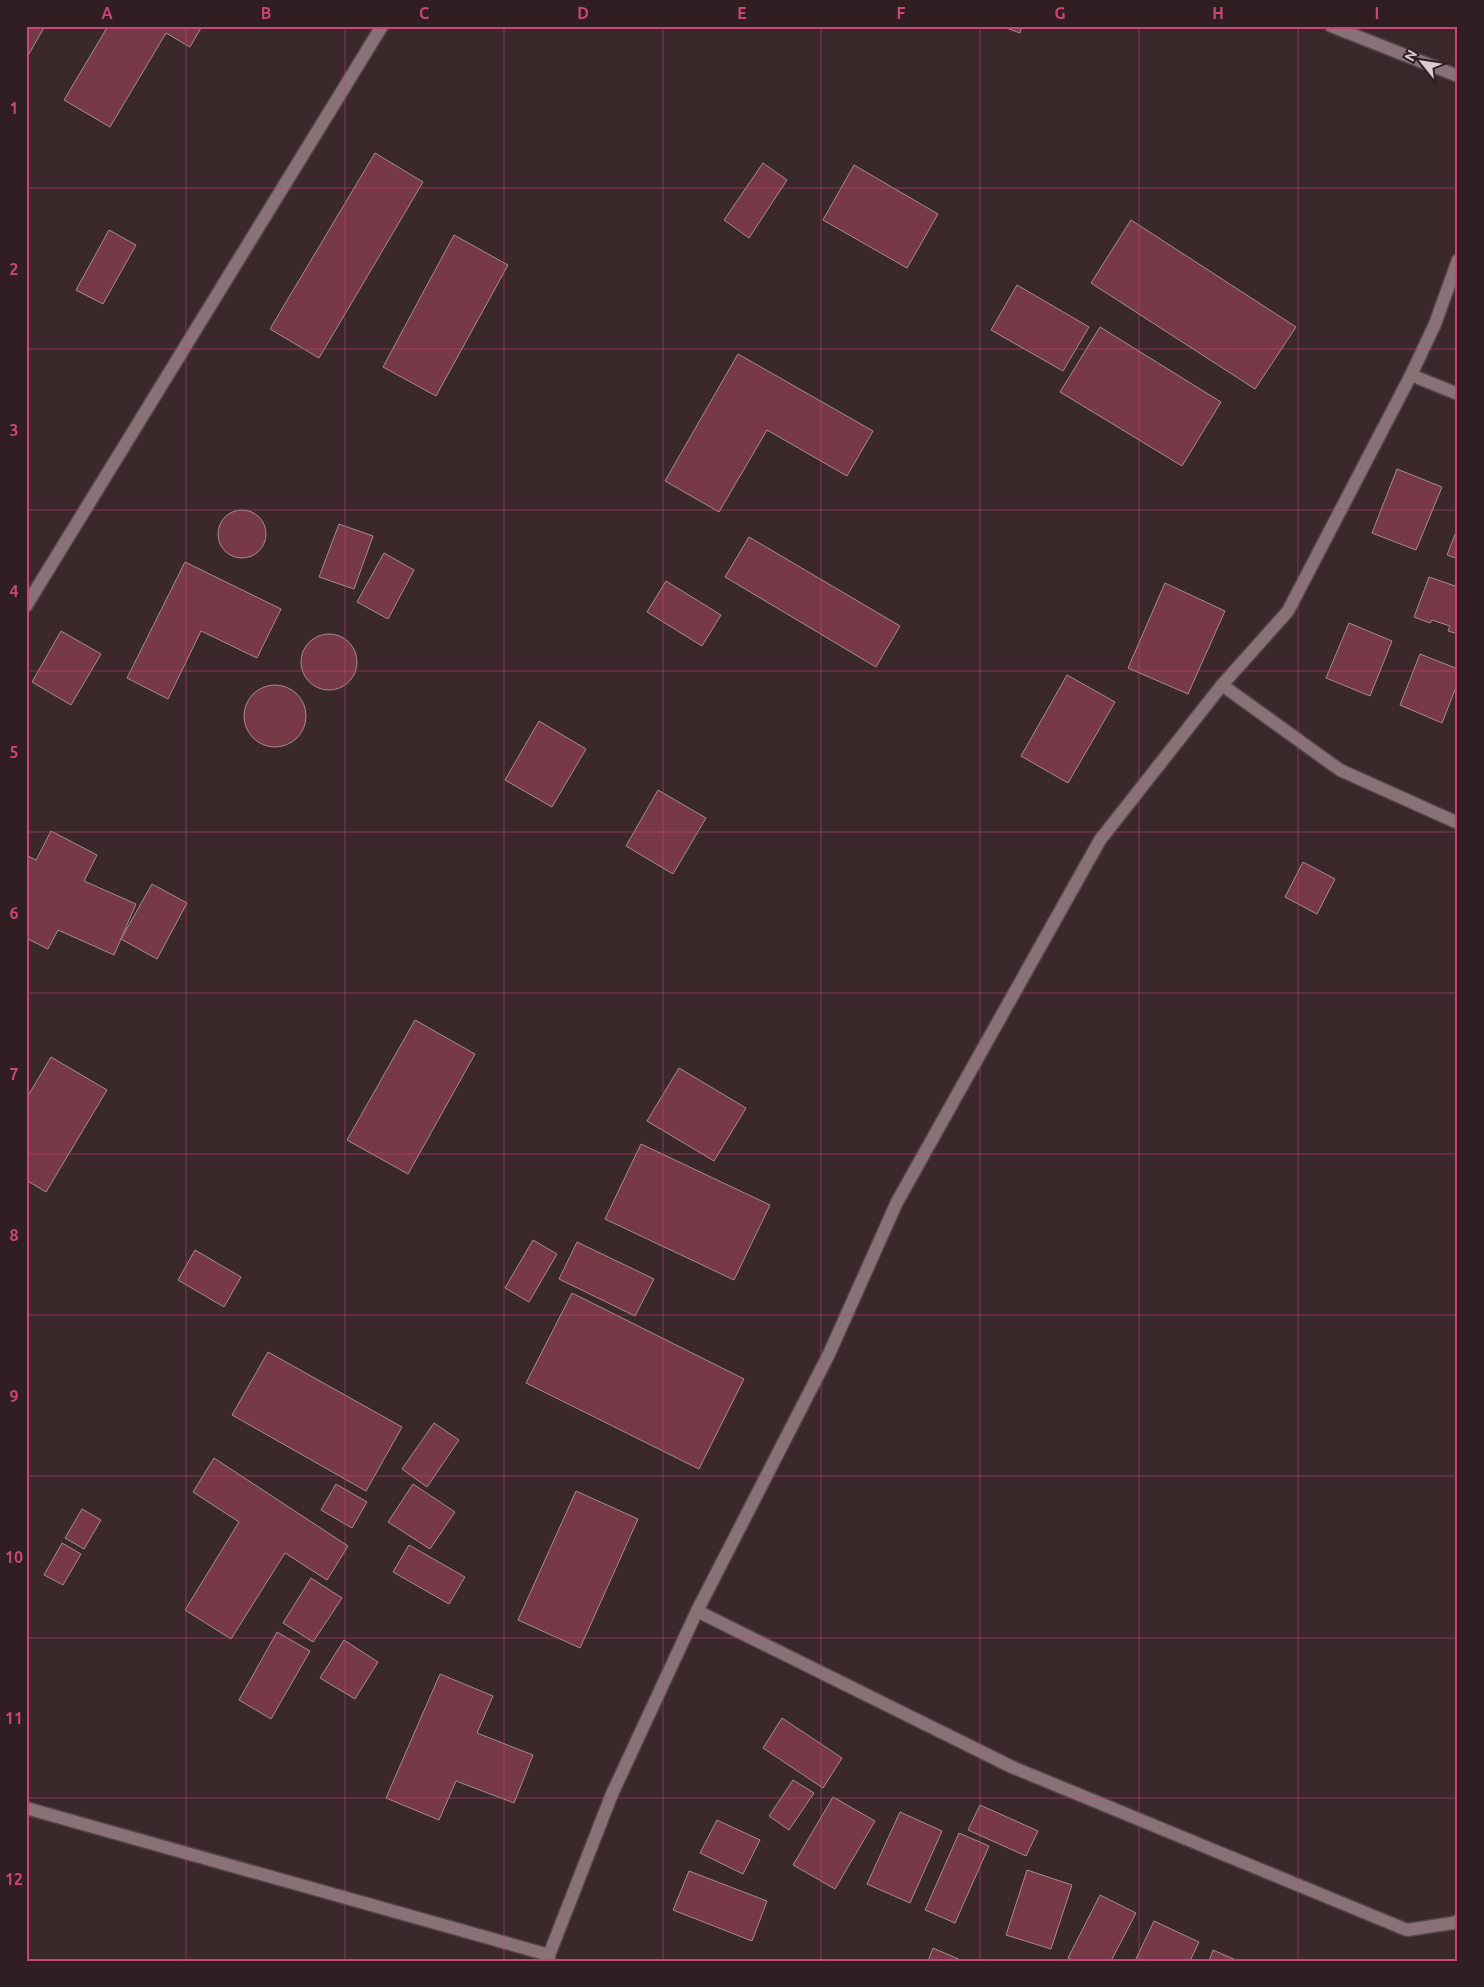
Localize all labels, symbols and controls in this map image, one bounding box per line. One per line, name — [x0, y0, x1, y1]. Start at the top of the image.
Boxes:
text: A — [101, 4, 113, 22]
text: B — [261, 4, 271, 22]
text: C — [419, 4, 429, 22]
text: D — [577, 4, 589, 22]
text: E — [737, 4, 747, 22]
text: F — [897, 4, 906, 22]
text: G — [1054, 4, 1066, 22]
text: H — [1212, 4, 1224, 22]
text: I — [1375, 4, 1379, 22]
north arrow — [1396, 38, 1446, 88]
text: N — [1401, 47, 1420, 64]
text: 1 — [9, 99, 19, 117]
text: 2 — [9, 260, 19, 278]
text: 3 — [9, 421, 19, 439]
text: 4 — [9, 582, 19, 600]
text: 5 — [9, 743, 19, 761]
text: 6 — [9, 904, 19, 922]
text: 7 — [9, 1065, 19, 1083]
text: 8 — [9, 1226, 19, 1244]
text: 9 — [9, 1387, 19, 1405]
text: 10 — [5, 1548, 23, 1566]
text: 11 — [5, 1709, 23, 1727]
text: 12 — [5, 1870, 23, 1888]

